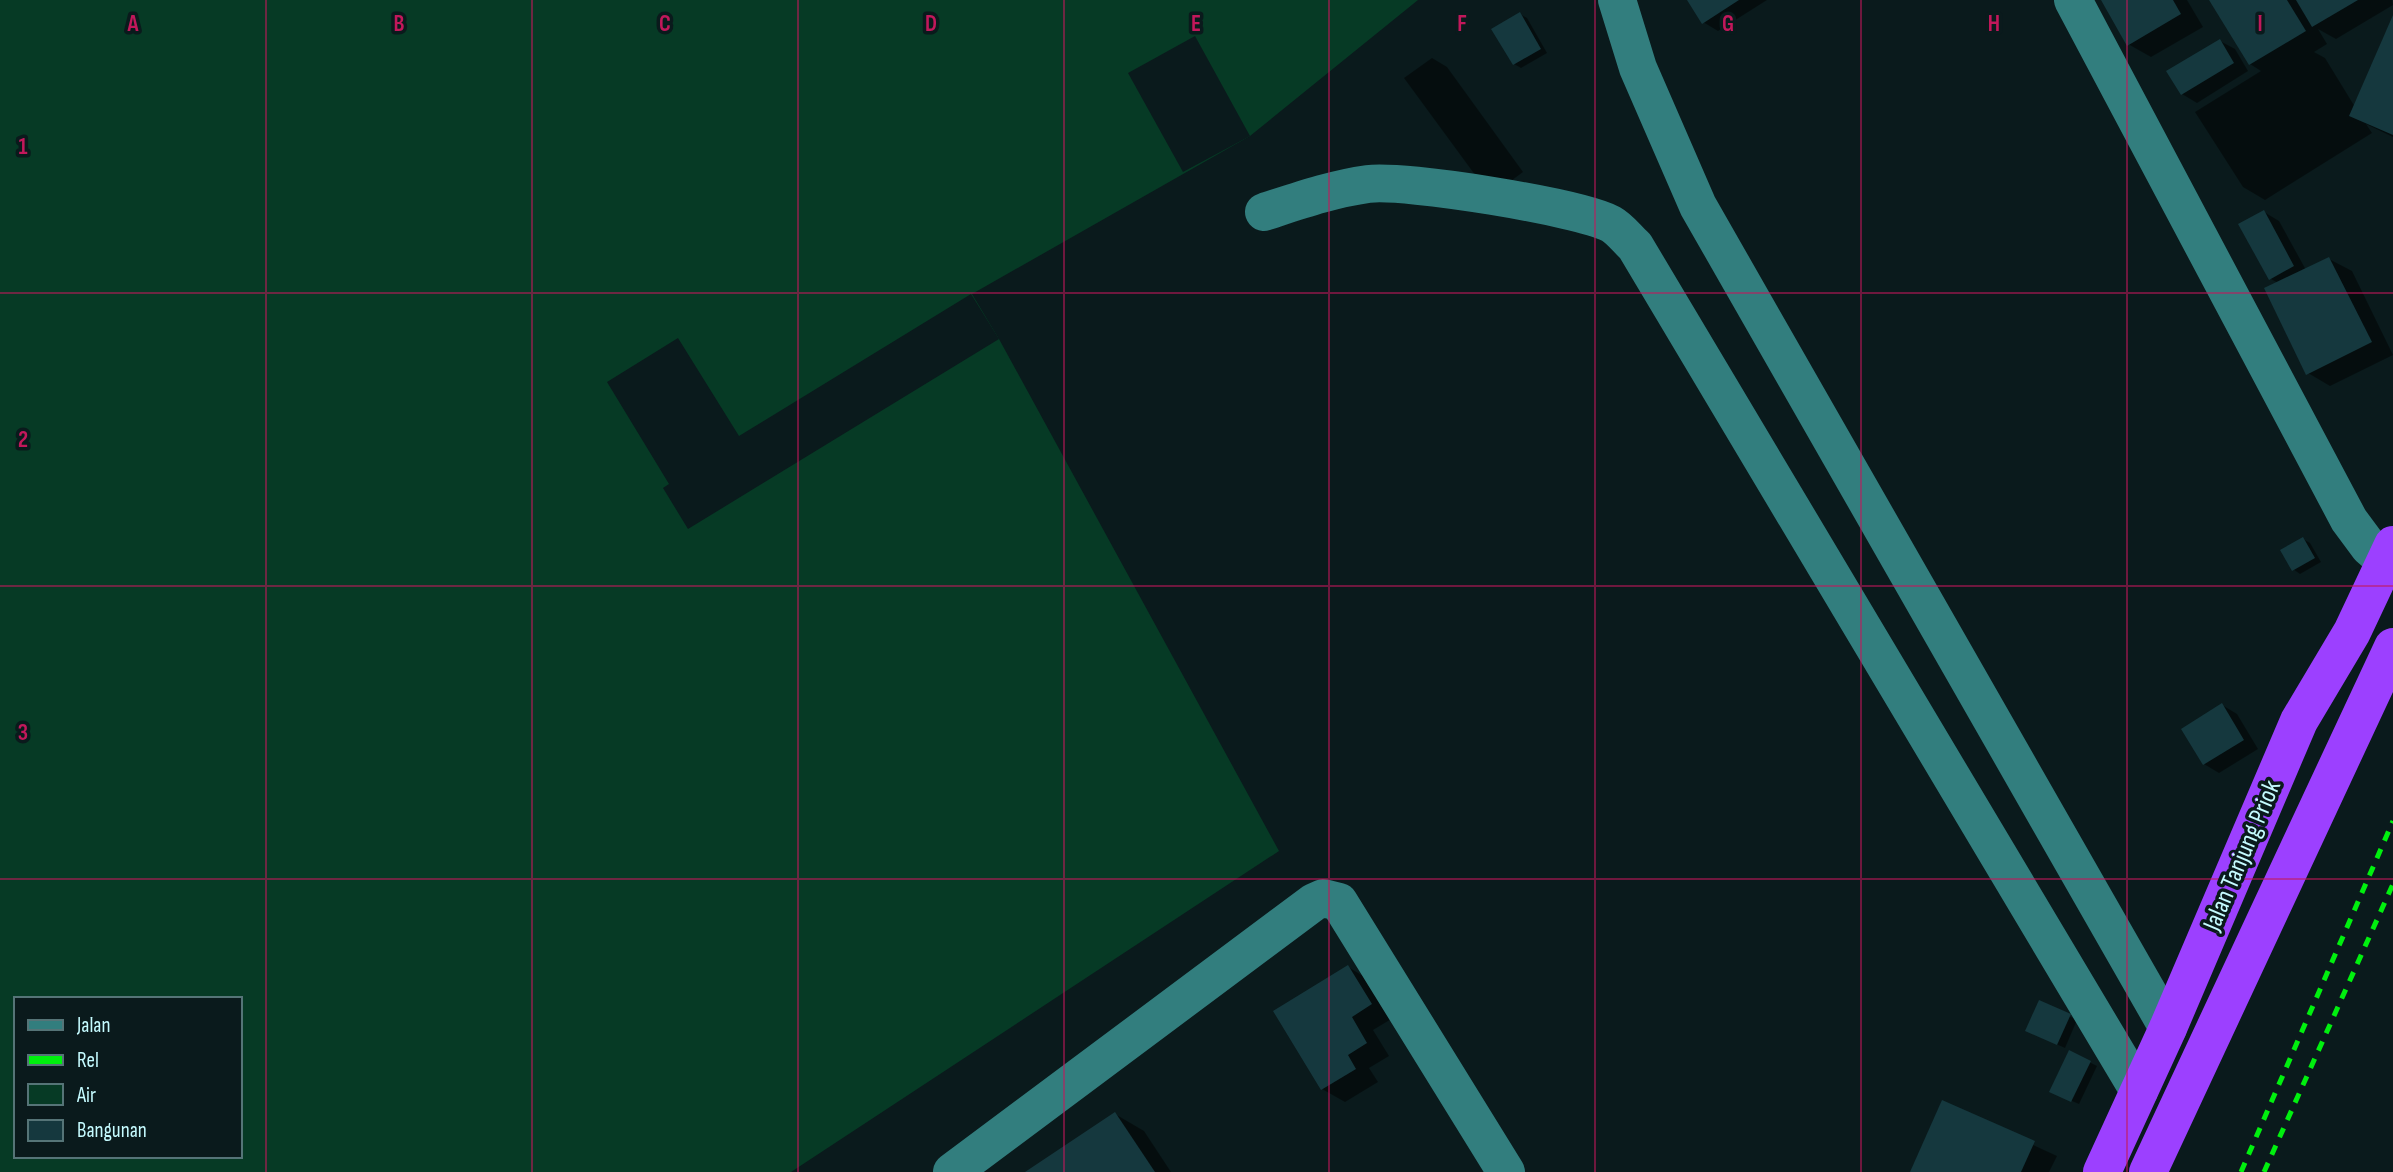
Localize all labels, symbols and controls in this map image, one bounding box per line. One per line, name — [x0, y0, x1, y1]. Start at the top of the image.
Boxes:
text: A — [127, 10, 140, 38]
text: B — [394, 10, 405, 38]
text: C — [659, 10, 671, 38]
text: D — [925, 10, 937, 38]
text: E — [1191, 10, 1201, 38]
text: F — [1457, 10, 1467, 38]
text: G — [1722, 10, 1734, 38]
text: H — [1988, 10, 2000, 38]
text: I — [2257, 10, 2263, 38]
text: 1 — [18, 133, 28, 161]
text: 2 — [18, 426, 28, 454]
text: 3 — [18, 719, 28, 747]
street label: Jalan Tanjung Priok — [2196, 776, 2288, 936]
legend — [14, 997, 242, 1158]
text: Jalan — [76, 1013, 110, 1038]
text: Rel — [77, 1048, 99, 1073]
text: Air — [76, 1083, 96, 1108]
text: Bangunan — [77, 1118, 147, 1143]

